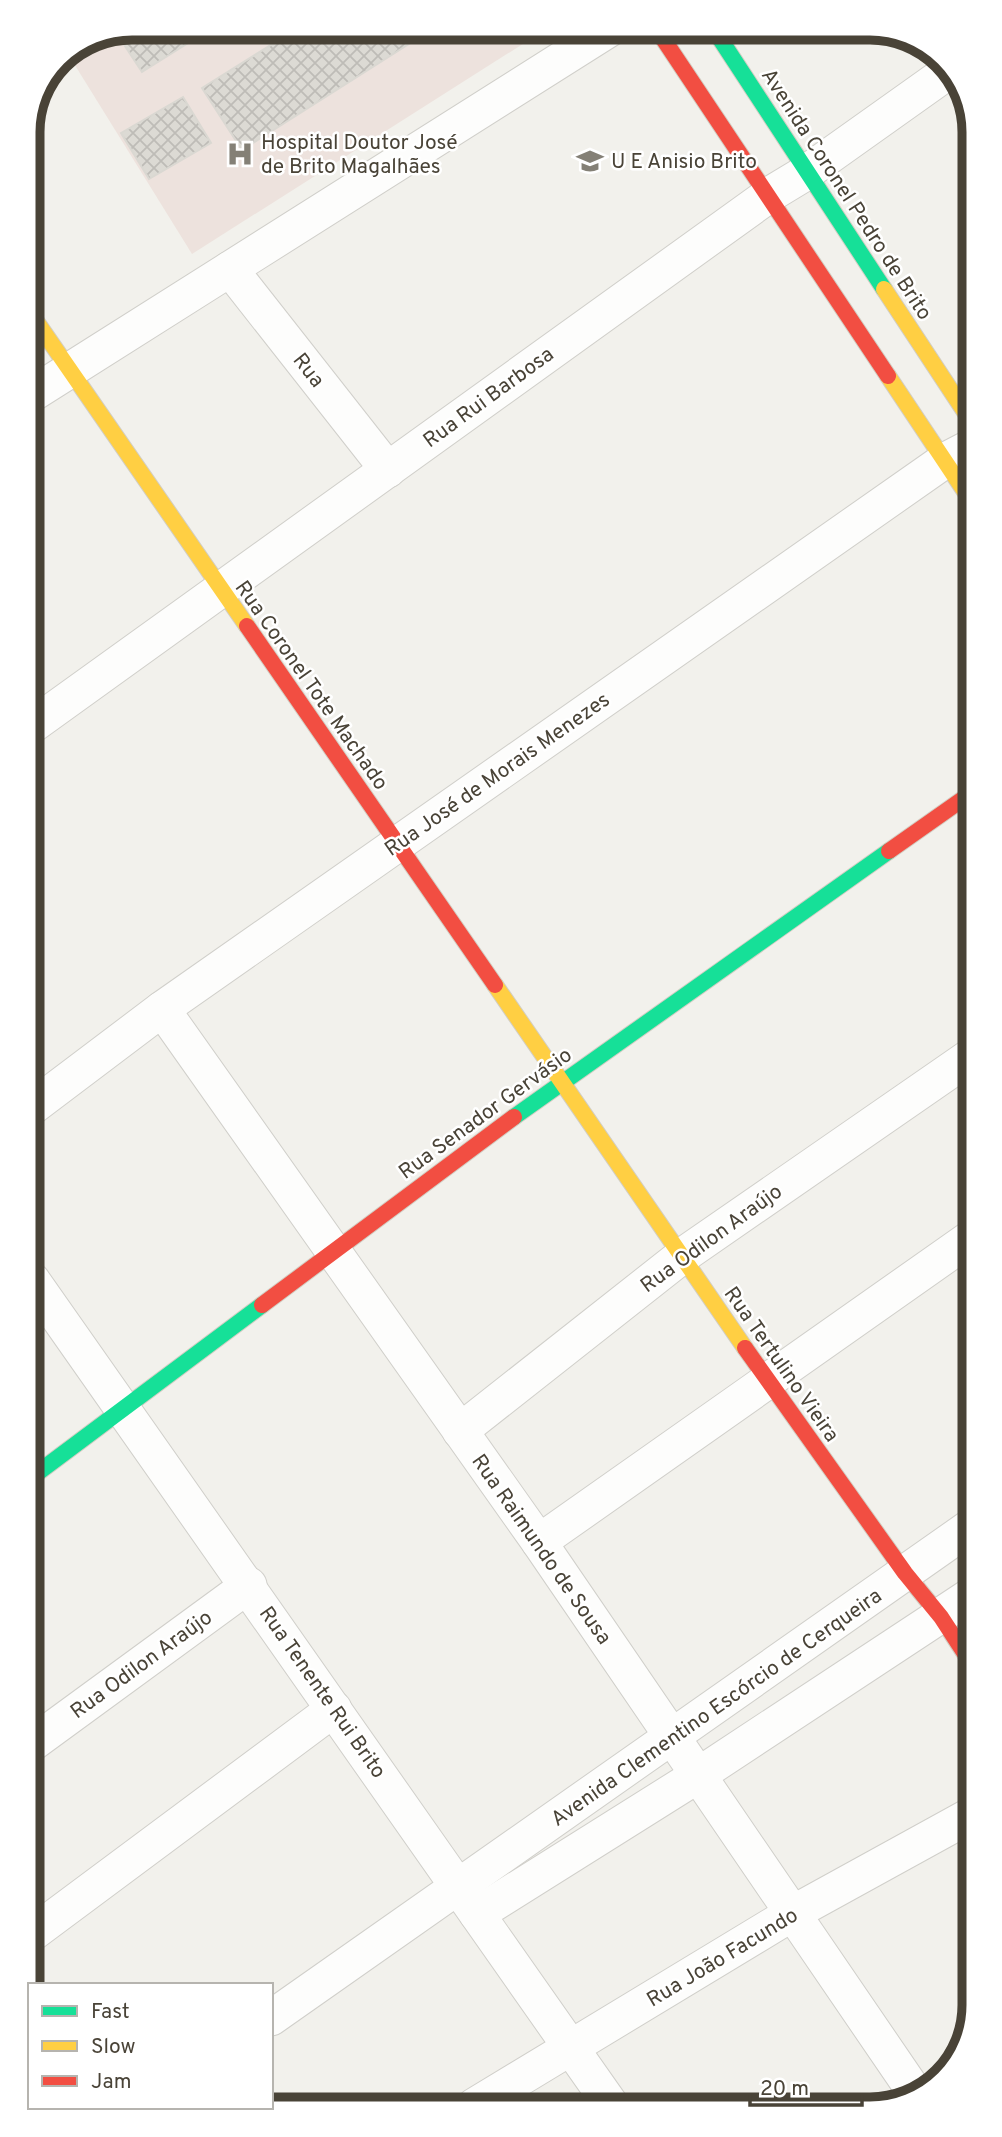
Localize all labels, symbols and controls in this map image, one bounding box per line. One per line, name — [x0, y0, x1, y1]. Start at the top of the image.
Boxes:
street label: Avenida Coronel Pedro de Brito — [754, 64, 937, 326]
place label: Hospital Doutor José de Brito Magalhães — [261, 130, 458, 181]
hospital icon: Hospital Doutor José de Brito Magalhães — [225, 139, 255, 169]
school or university icon: U E Anisio Brito — [575, 146, 605, 176]
place label: U E Anisio Brito — [611, 149, 757, 176]
street label: Rua Rui Barbosa — [418, 342, 560, 455]
street label: Rua — [286, 348, 330, 394]
street label: Rua Coronel Tote Machado — [228, 576, 394, 796]
street label: Rua José de Morais Menezes — [380, 687, 616, 863]
street label: Rua Senador Gervásio — [394, 1042, 578, 1186]
street label: Rua Odilon Araújo — [636, 1179, 788, 1300]
street label: Rua Tertulino Vieira — [717, 1282, 844, 1448]
street label: Rua Raimundo de Sousa — [465, 1449, 617, 1650]
street label: Avenida Clementino Escórcio de Cerqueira — [546, 1583, 888, 1833]
street label: Rua Tenente Rui Brito — [252, 1602, 391, 1784]
street label: Rua Odilon Araújo — [66, 1605, 218, 1726]
street label: Rua João Facundo — [642, 1902, 803, 2014]
legend — [28, 1983, 273, 2109]
text: Fast — [91, 1999, 130, 2026]
text: Slow — [91, 2034, 136, 2061]
scale bar — [750, 2064, 862, 2108]
text: Jam — [91, 2069, 132, 2096]
text: 20 m — [760, 2076, 809, 2103]

